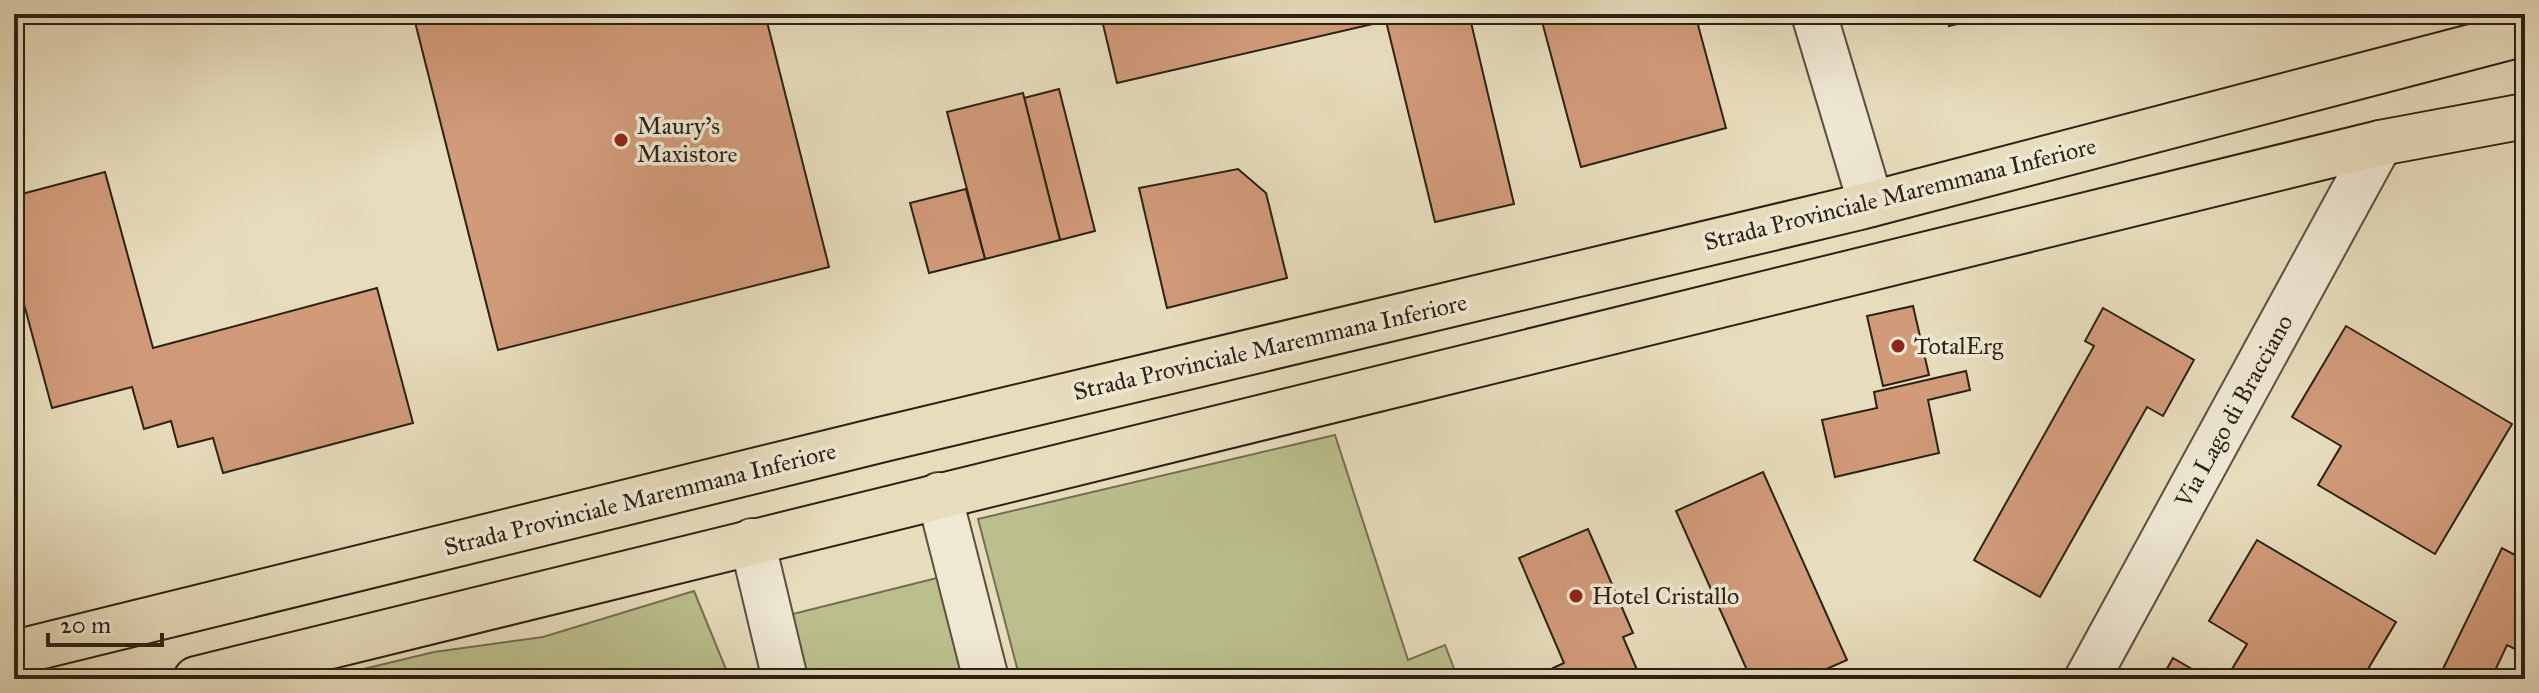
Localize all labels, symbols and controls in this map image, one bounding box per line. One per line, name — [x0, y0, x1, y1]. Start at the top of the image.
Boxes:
place label: Maury's Maxistore — [637, 111, 737, 169]
marker: Maury's Maxistore — [612, 131, 630, 149]
street label: Strada Provinciale Maremmana Inferiore — [1701, 131, 2099, 257]
street label: Strada Provinciale Maremmana Inferiore — [1070, 287, 1470, 407]
street label: Via Lago di Bracciano — [2168, 309, 2299, 514]
place label: TotalErg — [1914, 331, 2004, 361]
marker: TotalErg — [1889, 337, 1907, 355]
street label: Strada Provinciale Maremmana Inferiore — [441, 436, 839, 562]
place label: Hotel Cristallo — [1592, 581, 1739, 611]
marker: Hotel Cristallo — [1567, 587, 1585, 605]
scale bar — [48, 597, 162, 647]
text: 20 m — [60, 610, 111, 640]

